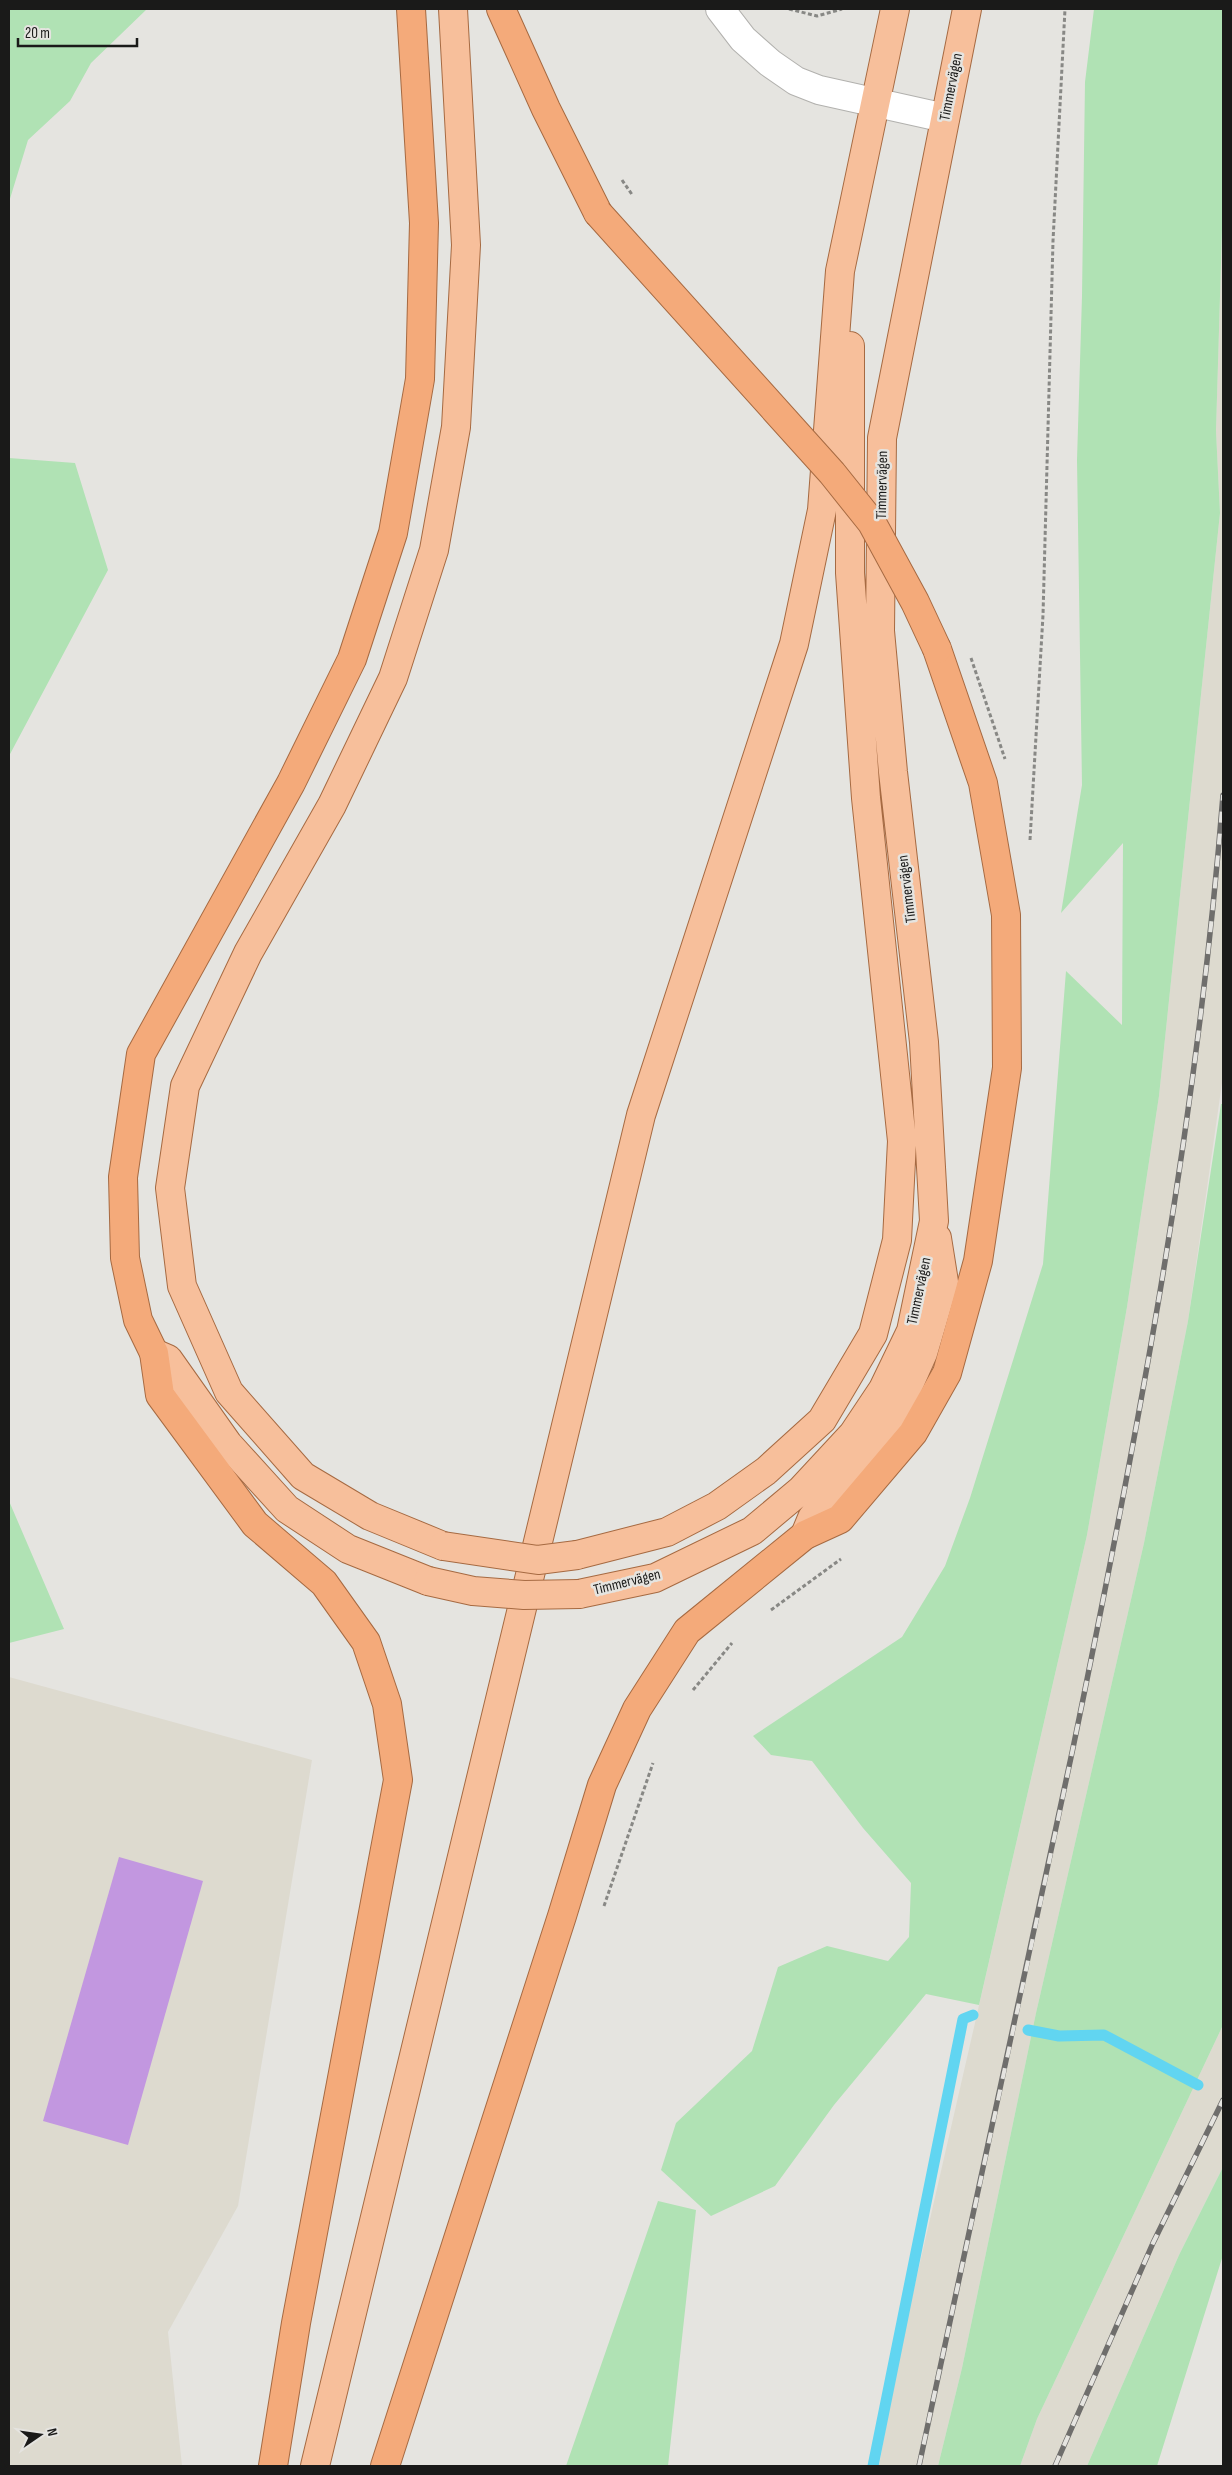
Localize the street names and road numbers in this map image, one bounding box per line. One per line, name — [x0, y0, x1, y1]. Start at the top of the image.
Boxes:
street label: Timmervägen — [935, 52, 967, 122]
street label: Timmervägen — [872, 451, 892, 519]
street label: Timmervägen — [893, 854, 921, 924]
street label: Timmervägen — [903, 1256, 935, 1326]
street label: Timmervägen — [592, 1565, 662, 1599]

